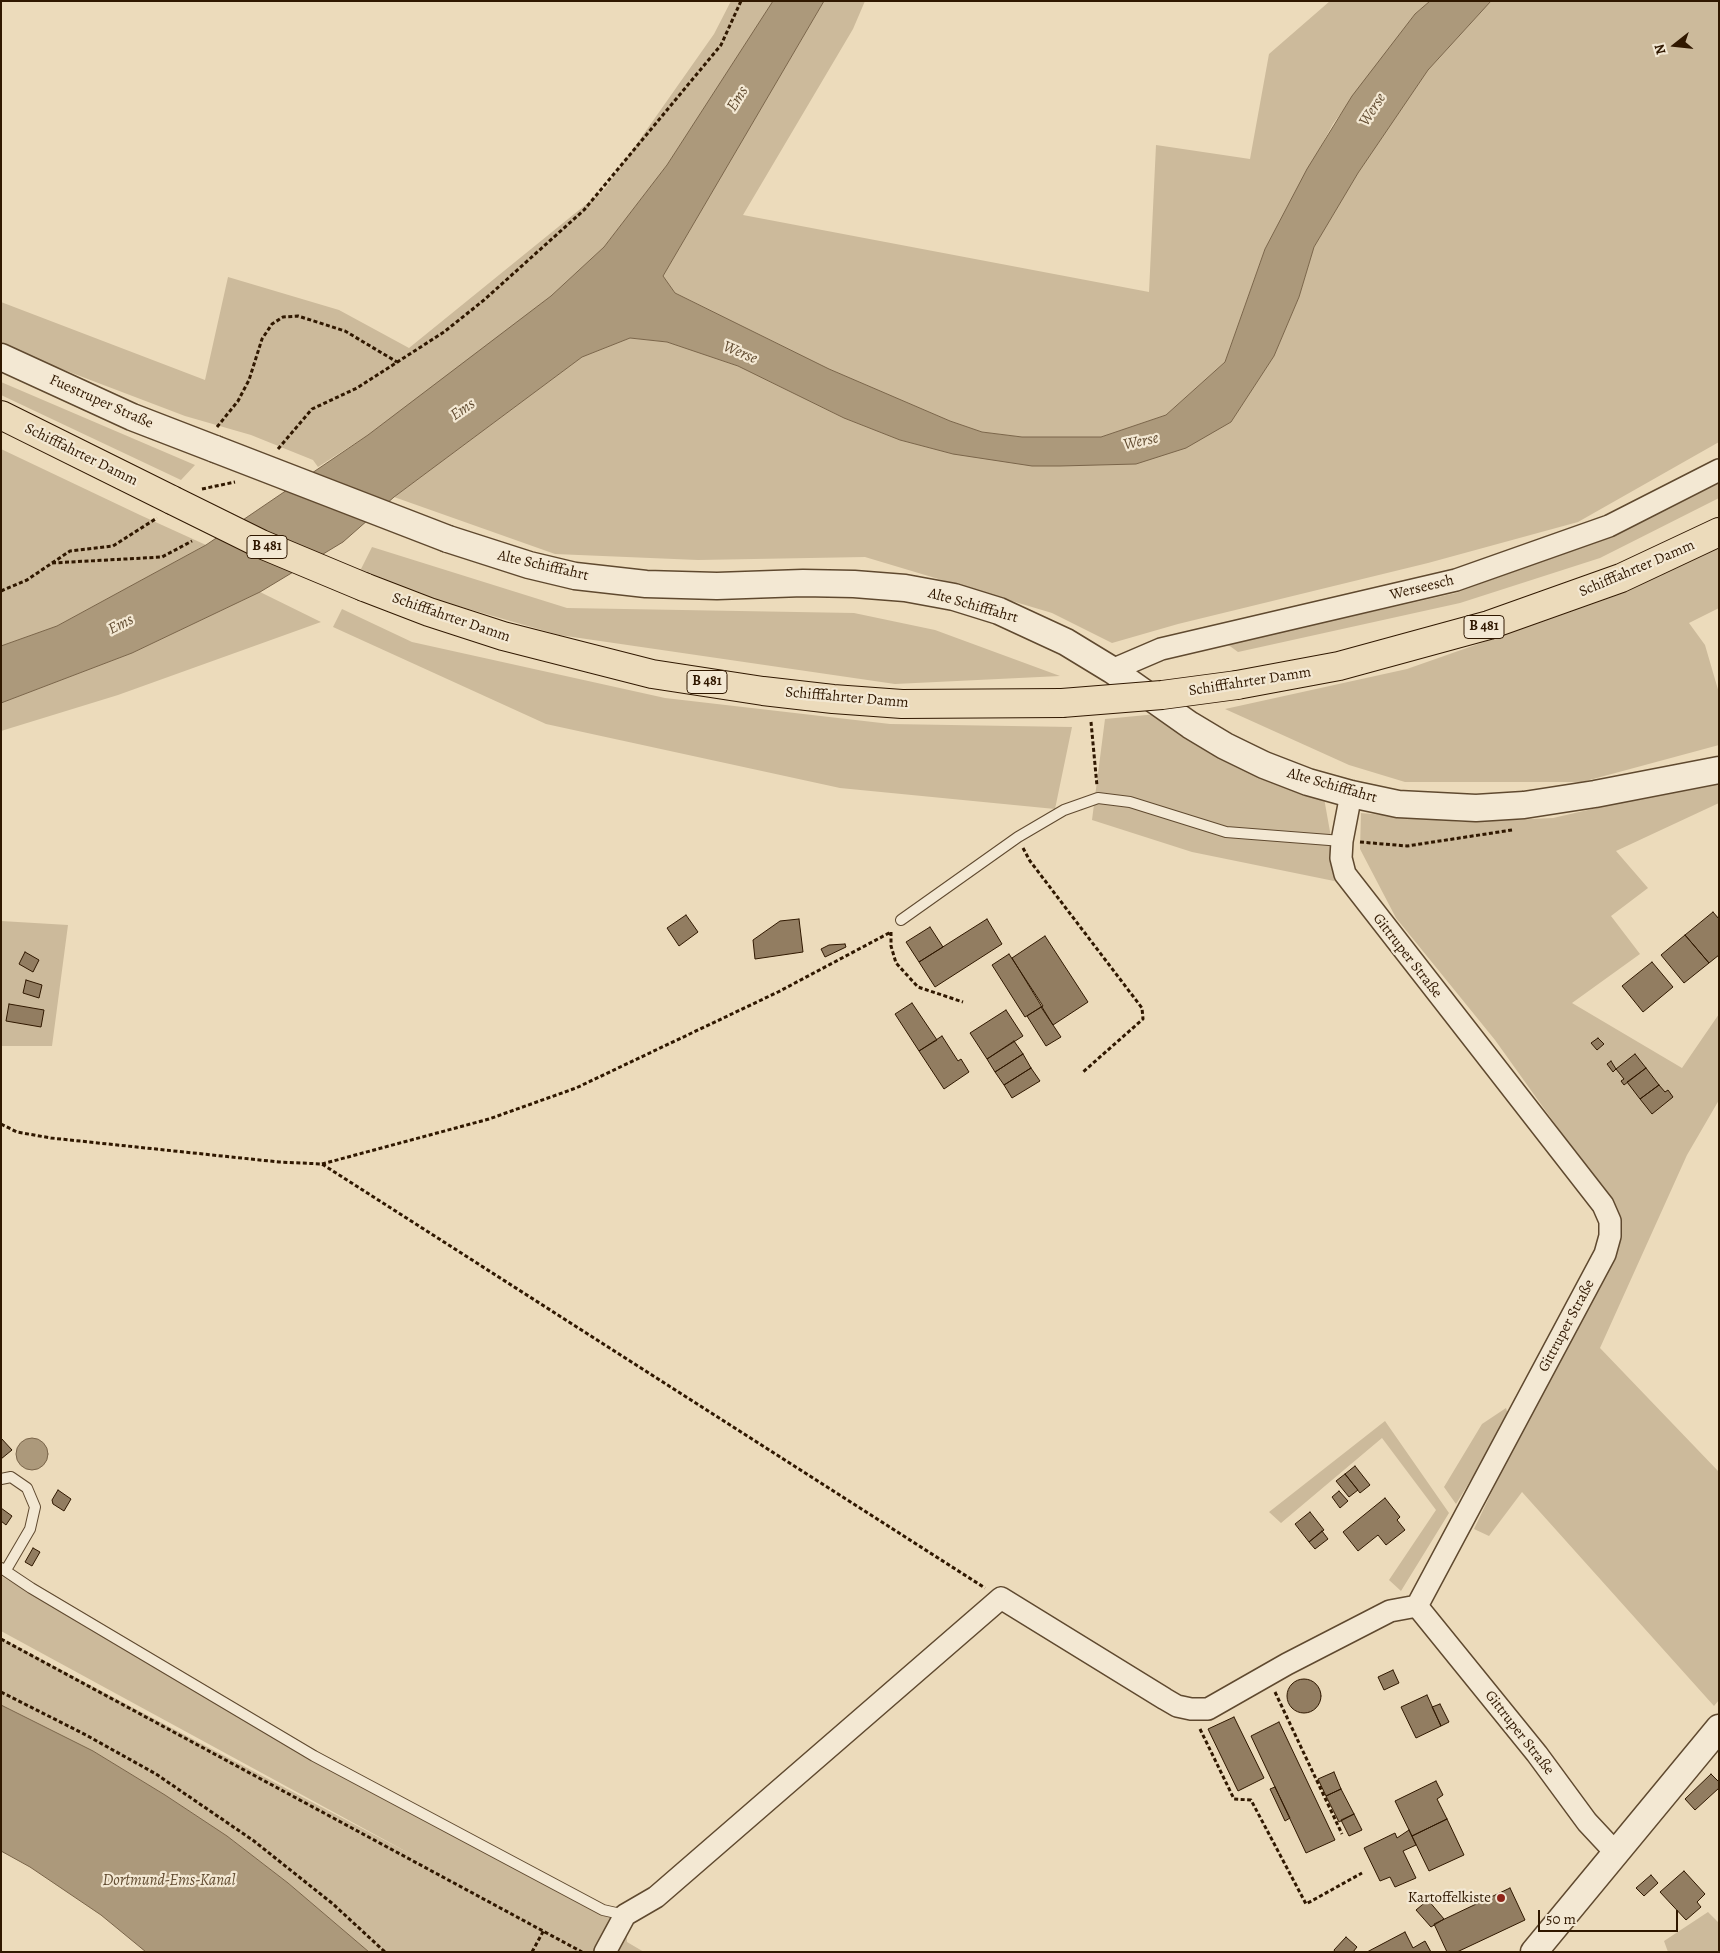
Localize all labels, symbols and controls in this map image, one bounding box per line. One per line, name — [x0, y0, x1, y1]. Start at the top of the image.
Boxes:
north arrow — [1650, 20, 1700, 70]
text: N — [1650, 42, 1671, 57]
water label: Ems — [723, 83, 753, 115]
water label: Werse — [1355, 90, 1391, 130]
water label: Werse — [720, 337, 760, 369]
street label: Fuestruper Straße — [46, 371, 156, 433]
water label: Ems — [447, 395, 479, 425]
street label: Schifffahrter Damm — [21, 420, 141, 490]
water label: Werse — [1122, 429, 1160, 455]
road number: B 481 — [247, 536, 287, 558]
street label: Schifffahrter Damm — [1577, 537, 1697, 601]
street label: Alte Schifffahrt — [496, 547, 590, 585]
street label: Werseesch — [1388, 571, 1456, 605]
street label: Alte Schifffahrt — [926, 585, 1020, 627]
street label: Schifffahrter Damm — [390, 589, 512, 647]
water label: Ems — [105, 611, 137, 639]
road number: B 481 — [1464, 616, 1504, 638]
street label: Schifffahrter Damm — [1188, 663, 1312, 701]
road number: B 481 — [687, 670, 727, 694]
street label: Schifffahrter Damm — [785, 684, 909, 712]
street label: Alte Schifffahrt — [1285, 765, 1379, 807]
street label: Gittruper Straße — [1368, 910, 1446, 1002]
street label: Gittruper Straße — [1535, 1277, 1599, 1375]
street label: Gittruper Straße — [1480, 1687, 1558, 1779]
water label: Dortmund-Ems-Kanal — [103, 1871, 235, 1891]
place label: Kartoffelkiste — [1408, 1889, 1491, 1907]
marker: Kartoffelkiste — [1495, 1892, 1507, 1904]
scale bar — [1540, 1900, 1680, 1932]
text: 50 m — [1546, 1909, 1576, 1929]

